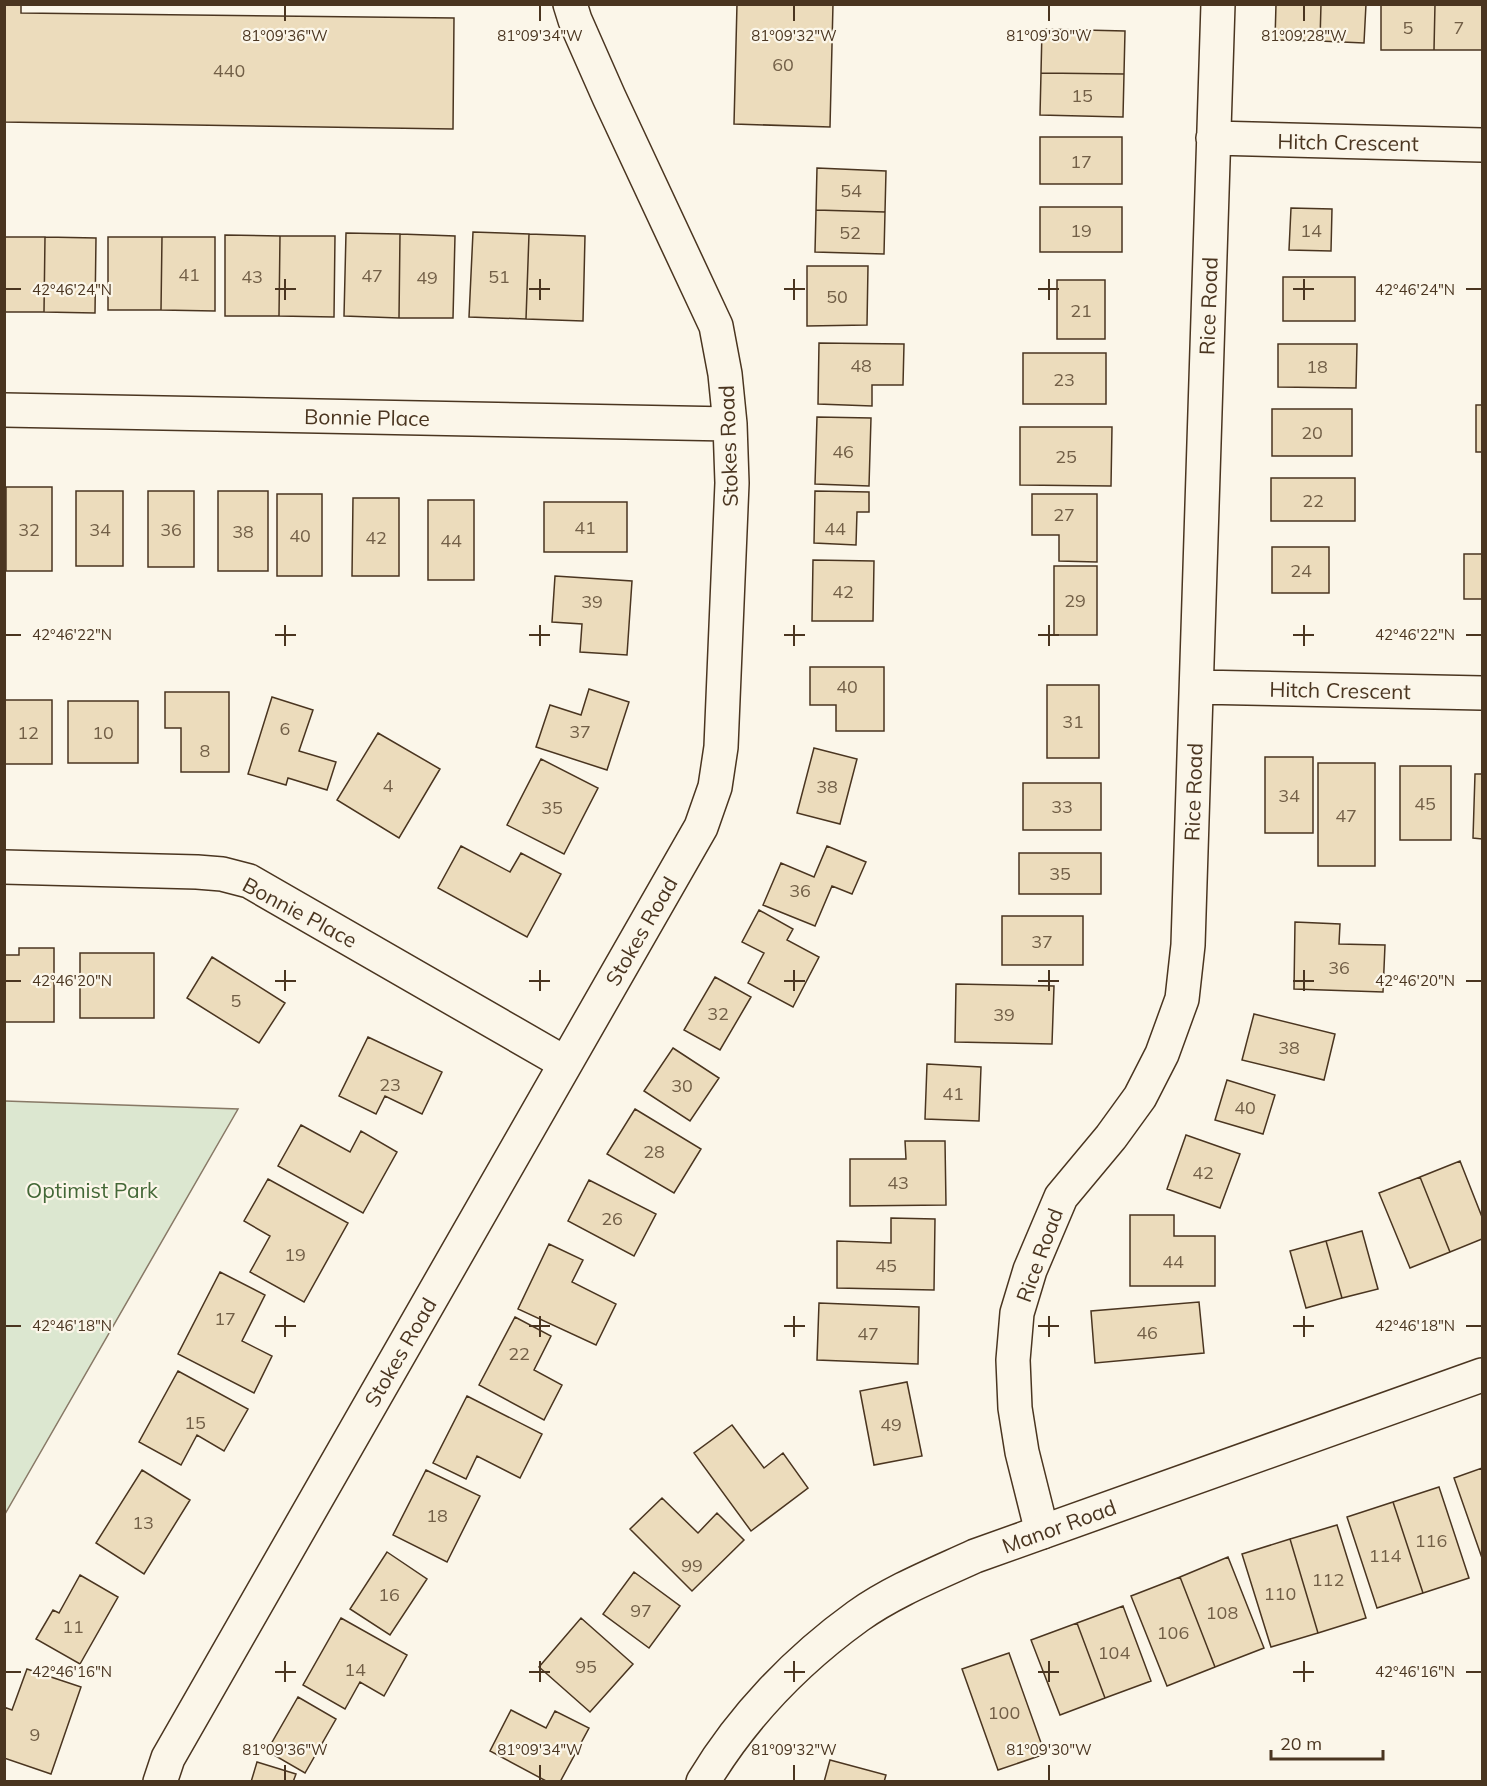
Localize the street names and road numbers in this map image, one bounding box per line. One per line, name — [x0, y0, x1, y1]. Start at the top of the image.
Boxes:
street label: Hitch Crescent — [1277, 128, 1419, 156]
street label: Rice Road — [1193, 257, 1223, 355]
street label: Stokes Road — [713, 385, 743, 507]
street label: Bonnie Place — [304, 403, 430, 431]
street label: Hitch Crescent — [1269, 676, 1411, 704]
street label: Rice Road — [1178, 743, 1208, 841]
street label: Bonnie Place — [238, 871, 362, 953]
street label: Stokes Road — [599, 872, 683, 990]
street label: Rice Road — [1010, 1204, 1068, 1306]
street label: Stokes Road — [358, 1293, 442, 1411]
street label: Manor Road — [998, 1493, 1120, 1559]

